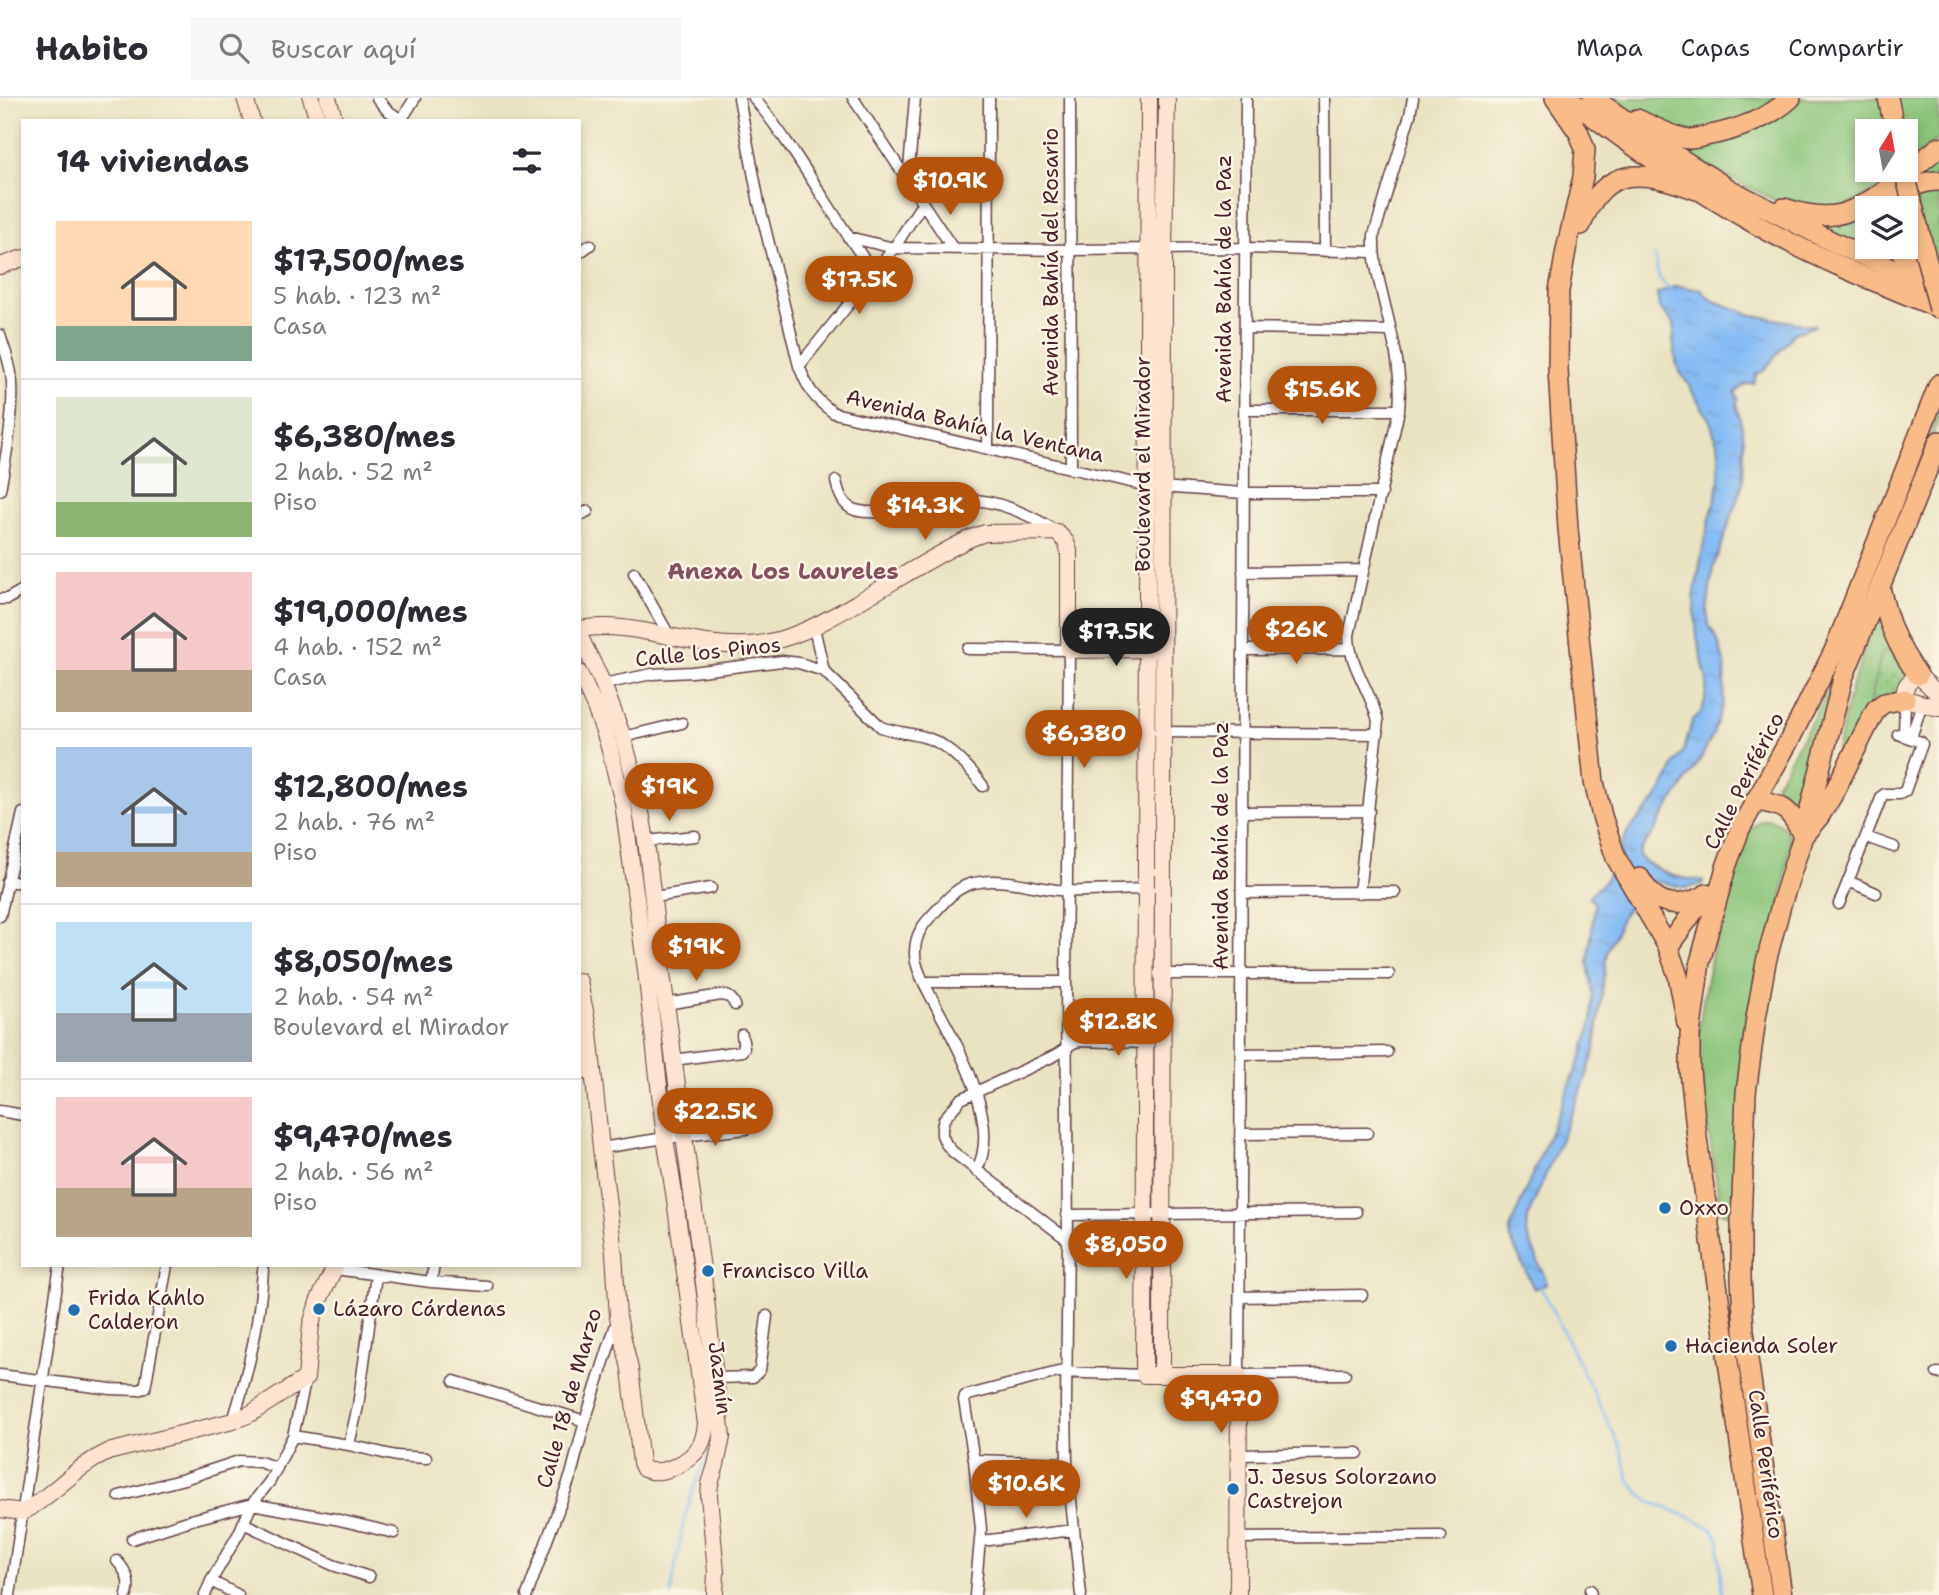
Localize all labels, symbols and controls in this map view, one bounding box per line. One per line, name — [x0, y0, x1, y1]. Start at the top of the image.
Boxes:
search box — [191, 17, 681, 80]
text: Habito — [35, 26, 149, 71]
icon: search — [215, 29, 253, 67]
text: Buscar aquí — [271, 31, 416, 66]
text: Mapa — [1576, 32, 1643, 64]
text: Capas — [1681, 32, 1750, 64]
text: Compartir — [1788, 32, 1904, 64]
north arrow — [1855, 119, 1918, 182]
map controls — [1855, 119, 1918, 259]
street label: Avenida Bahía del Rosario — [1037, 128, 1065, 396]
text: 14 viviendas — [56, 141, 249, 182]
icon: filters — [508, 142, 546, 180]
street label: Avenida Bahía de la Paz — [1210, 155, 1238, 403]
pin: $10.9K — [893, 158, 1007, 217]
text: $10.9K — [913, 165, 987, 195]
button: layers — [1855, 196, 1918, 259]
text: $17,500/mes — [273, 240, 465, 281]
icon: home — [112, 249, 196, 333]
pin: $17.5K — [802, 256, 916, 316]
text: $17.5K — [821, 264, 897, 294]
text: 5 hab. · 123 m² — [273, 281, 441, 311]
text: Casa — [273, 311, 326, 341]
street label: Boulevard el Mirador — [1129, 356, 1157, 572]
pin: $15.6K — [1265, 366, 1379, 426]
text: $15.6K — [1284, 374, 1360, 404]
street label: Avenida Bahía la Ventana — [843, 383, 1107, 469]
text: $6,380/mes — [273, 416, 456, 457]
icon: home — [112, 425, 196, 509]
text: 2 hab. · 52 m² — [273, 457, 433, 487]
pin: $14.3K — [868, 482, 982, 542]
text: Piso — [273, 487, 317, 517]
text: $14.3K — [886, 490, 964, 520]
district label: Anexa Los Laureles — [667, 556, 899, 586]
text: $19,000/mes — [273, 591, 468, 632]
icon: home — [112, 600, 196, 684]
pin: $26K — [1255, 606, 1337, 666]
pin: $17.5K — [1059, 608, 1173, 668]
text: $26K — [1265, 614, 1327, 644]
text: $17.5K — [1078, 616, 1154, 646]
street label: Calle los Pinos — [634, 630, 782, 674]
text: 4 hab. · 152 m² — [273, 632, 442, 662]
text: Casa — [273, 662, 326, 692]
street label: Calle Periférico — [1697, 708, 1791, 854]
pin: $6,380 — [1027, 710, 1141, 770]
text: $6,380 — [1041, 718, 1127, 748]
street label: Avenida Bahía de la Paz — [1207, 722, 1235, 970]
pin: $19K — [628, 764, 710, 823]
text: $12,800/mes — [273, 766, 468, 807]
text: $19K — [641, 771, 697, 801]
icon: home — [112, 775, 196, 859]
text: 2 hab. · 76 m² — [273, 807, 435, 837]
text: Piso — [273, 837, 317, 867]
pin: $19K — [655, 924, 737, 983]
text: $19K — [668, 931, 724, 961]
text: $8,050/mes — [273, 941, 453, 982]
icon: home — [112, 950, 196, 1034]
text: 2 hab. · 54 m² — [273, 982, 433, 1012]
pin: $12.8K — [1061, 998, 1175, 1058]
text: $12.8K — [1079, 1006, 1157, 1036]
text: Boulevard el Mirador — [273, 1012, 509, 1042]
pin: $22.5K — [658, 1088, 772, 1148]
text: $22.5K — [673, 1096, 757, 1126]
text: $9,470/mes — [273, 1116, 453, 1157]
icon: home — [112, 1125, 196, 1209]
text: 2 hab. · 56 m² — [273, 1157, 434, 1187]
text: Piso — [273, 1187, 317, 1217]
place label: Oxxo — [1679, 1194, 1729, 1222]
marker: Oxxo — [1657, 1200, 1673, 1216]
pin: $8,050 — [1069, 1222, 1183, 1281]
text: $8,050 — [1084, 1229, 1168, 1259]
place label: Francisco Villa — [722, 1257, 868, 1285]
marker: Francisco Villa — [700, 1263, 716, 1279]
place label: Frida Kahlo Calderon — [88, 1284, 205, 1336]
place label: Lázaro Cárdenas — [333, 1295, 506, 1323]
marker: Lázaro Cárdenas — [311, 1301, 327, 1317]
marker: Frida Kahlo Calderon — [66, 1302, 82, 1318]
street label: Calle 18 de Marzo — [530, 1305, 608, 1491]
place label: Hacienda Soler — [1685, 1332, 1838, 1360]
marker: Hacienda Soler — [1663, 1338, 1679, 1354]
street label: Jazmín — [702, 1340, 738, 1417]
pin: $9,470 — [1164, 1376, 1278, 1435]
text: $9,470 — [1180, 1383, 1262, 1413]
street label: Calle Periférico — [1742, 1387, 1790, 1541]
pin: $10.6K — [969, 1460, 1083, 1520]
place label: J. Jesus Solorzano Castrejon — [1247, 1463, 1437, 1515]
text: $10.6K — [987, 1468, 1065, 1498]
marker: J. Jesus Solorzano Castrejon — [1225, 1481, 1241, 1497]

